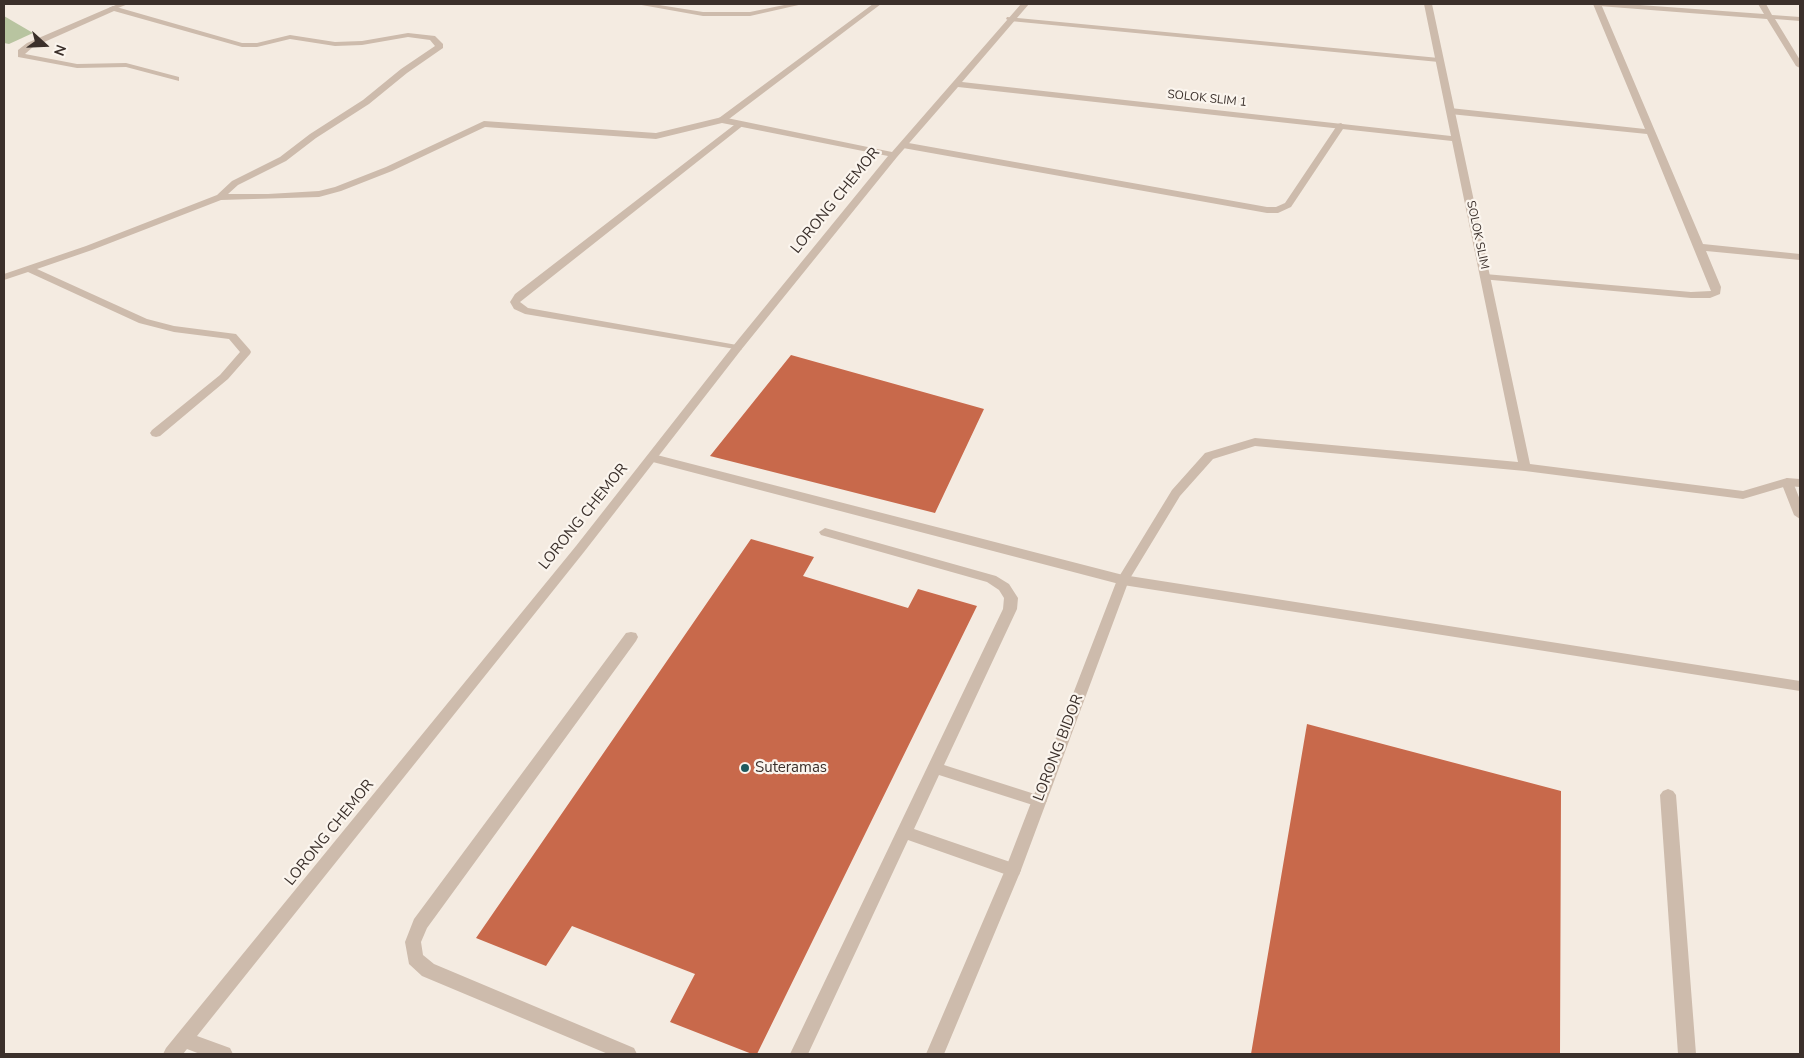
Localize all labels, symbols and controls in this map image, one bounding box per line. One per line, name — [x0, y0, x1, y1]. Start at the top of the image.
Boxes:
north arrow — [20, 20, 70, 70]
text: N — [49, 42, 70, 58]
street label: SOLOK SLIM 1 — [1166, 88, 1248, 110]
street label: LORONG CHEMOR — [788, 144, 884, 258]
street label: SOLOK SLIM — [1463, 199, 1491, 271]
street label: LORONG CHEMOR — [536, 460, 632, 574]
street label: LORONG BIDOR — [1030, 692, 1088, 804]
place label: Suteramas — [755, 759, 827, 777]
marker: Suteramas — [739, 762, 751, 774]
street label: LORONG CHEMOR — [282, 776, 378, 890]

